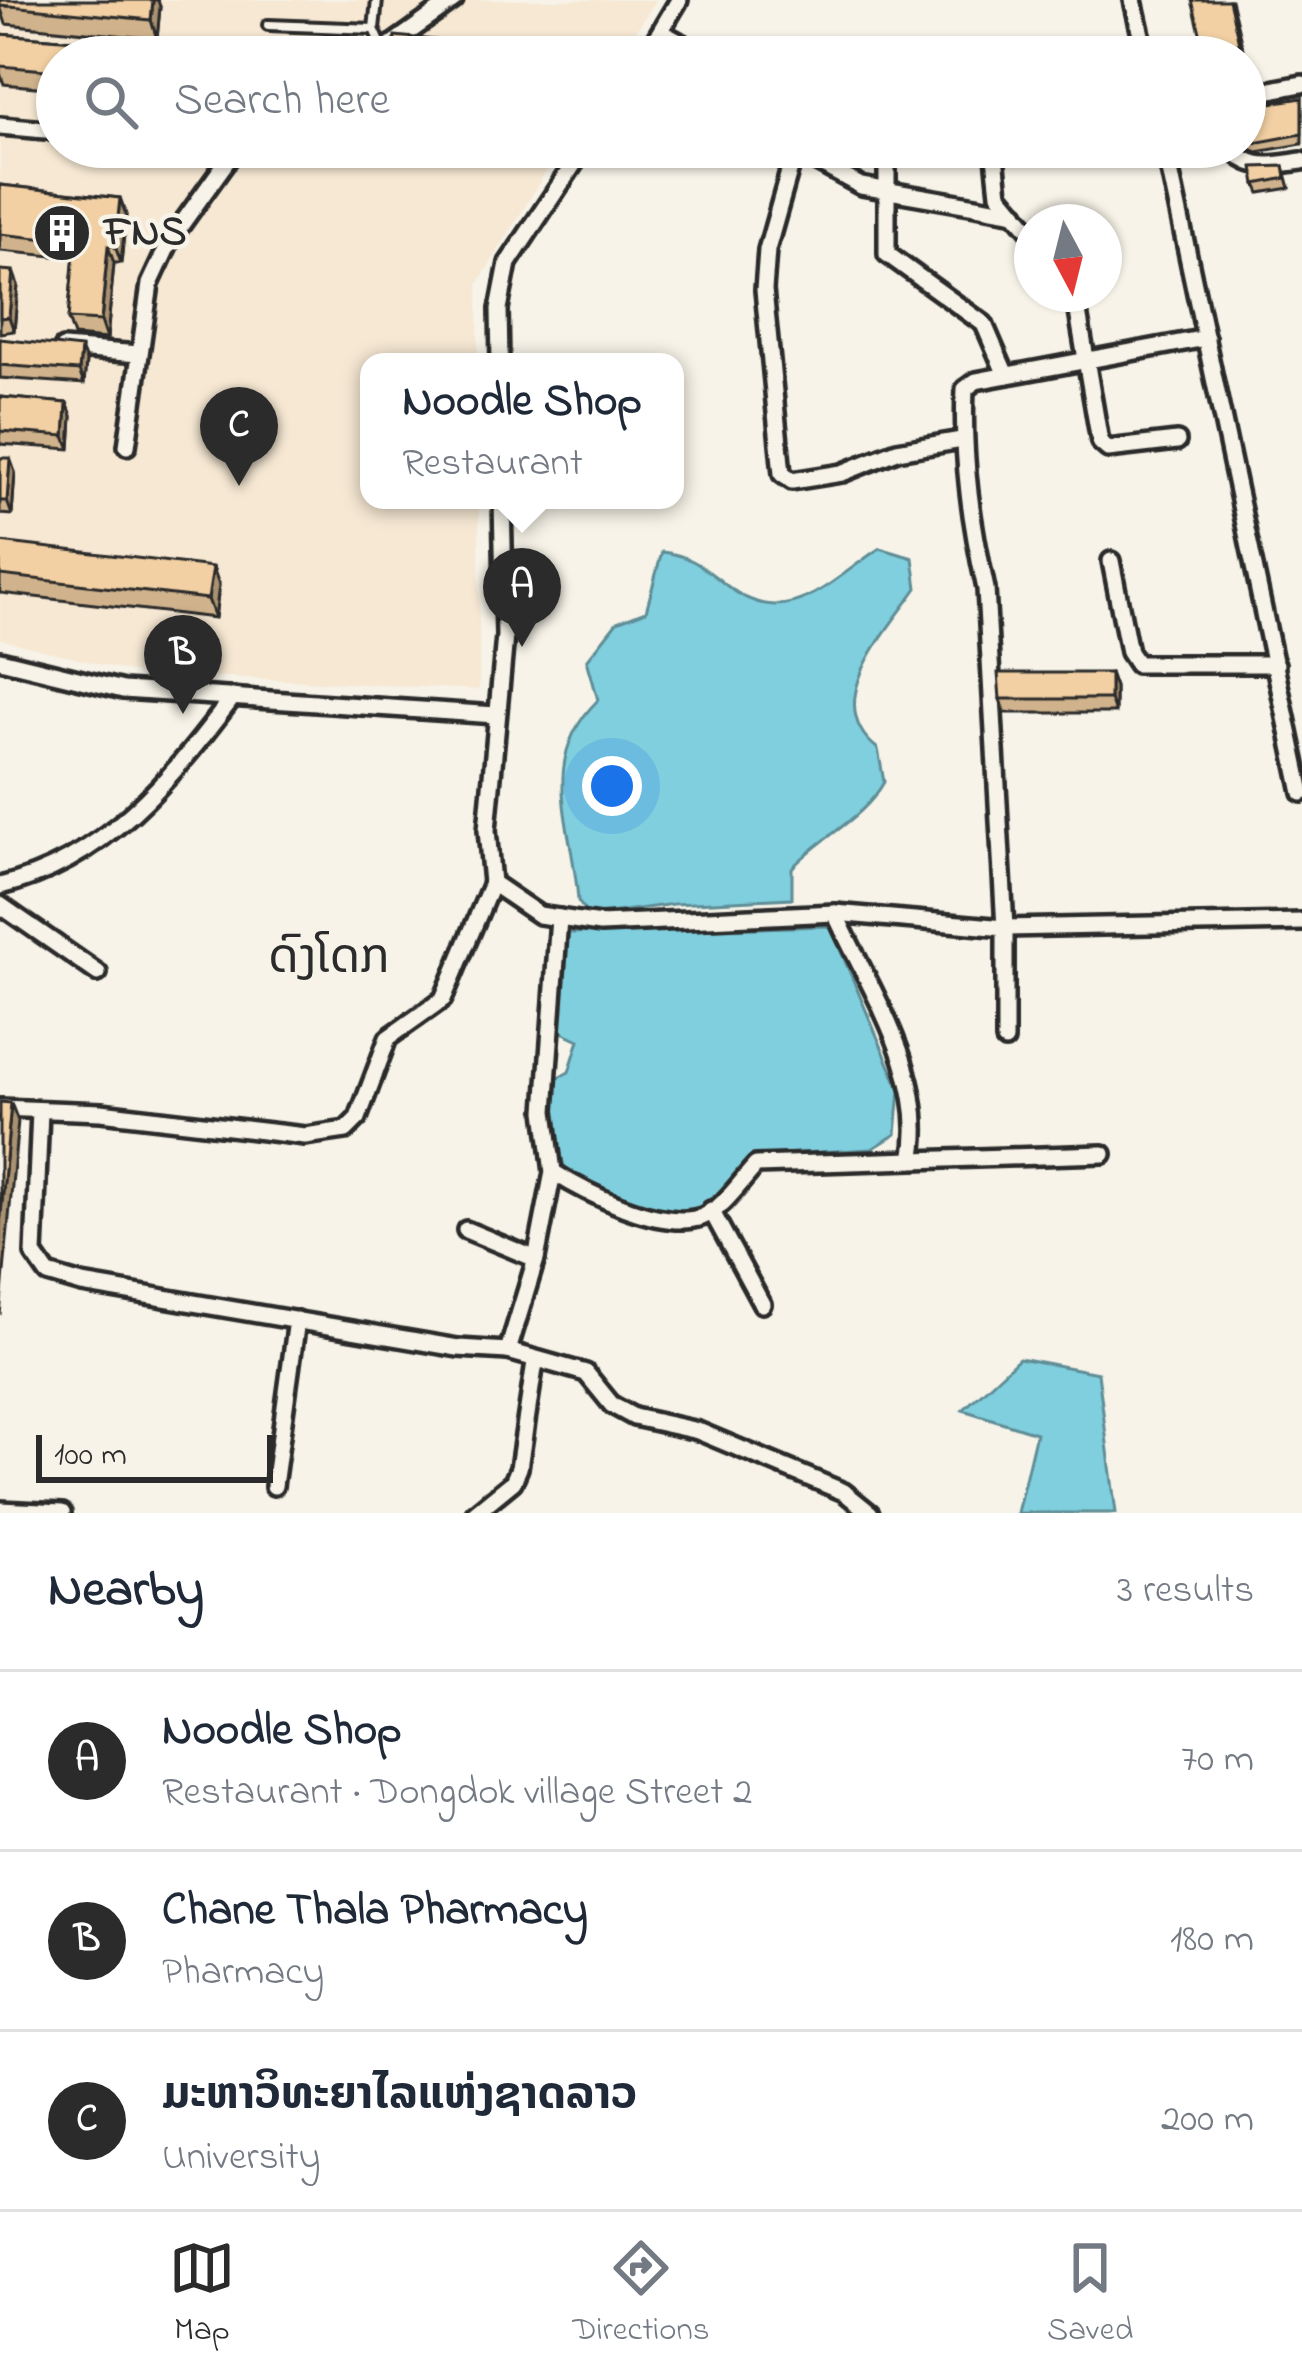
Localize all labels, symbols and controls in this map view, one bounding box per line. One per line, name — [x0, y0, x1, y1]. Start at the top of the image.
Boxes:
search box — [36, 36, 1266, 168]
icon: search — [78, 69, 144, 135]
text: Search here — [174, 69, 390, 135]
building icon: FNS — [31, 202, 93, 264]
place label: FNS — [102, 203, 187, 264]
north arrow — [1014, 204, 1122, 312]
popup — [360, 353, 684, 509]
text: Noodle Shop — [402, 370, 642, 436]
pin: C — [200, 387, 278, 486]
text: Restaurant — [402, 436, 583, 493]
pin: A — [483, 548, 561, 647]
pin: B — [144, 615, 222, 714]
your location — [582, 756, 642, 816]
district label: ດົງໂດກ — [268, 925, 390, 995]
scale bar — [36, 1429, 273, 1482]
text: 100 m — [54, 1432, 127, 1480]
text: Nearby — [48, 1554, 204, 1629]
text: 3 results — [1117, 1563, 1254, 1620]
text: Noodle Shop — [162, 1699, 402, 1765]
text: A — [75, 1732, 99, 1789]
text: 70 m — [1181, 1732, 1254, 1789]
text: Restaurant · Dongdok village Street 2 — [162, 1765, 753, 1822]
text: Chane Thala Pharmacy — [162, 1879, 588, 1945]
text: B — [74, 1912, 100, 1969]
text: 180 m — [1170, 1912, 1254, 1969]
text: Pharmacy — [162, 1945, 324, 2002]
text: ມະຫາວິທະຍາໄລແຫ່ງຊາດລາວ — [162, 2064, 637, 2130]
text: C — [76, 2092, 98, 2149]
text: 200 m — [1161, 2092, 1254, 2149]
text: University — [162, 2130, 320, 2187]
tab: Map — [169, 2235, 235, 2355]
tab: Directions — [572, 2235, 710, 2355]
tab: Saved — [1047, 2235, 1133, 2355]

